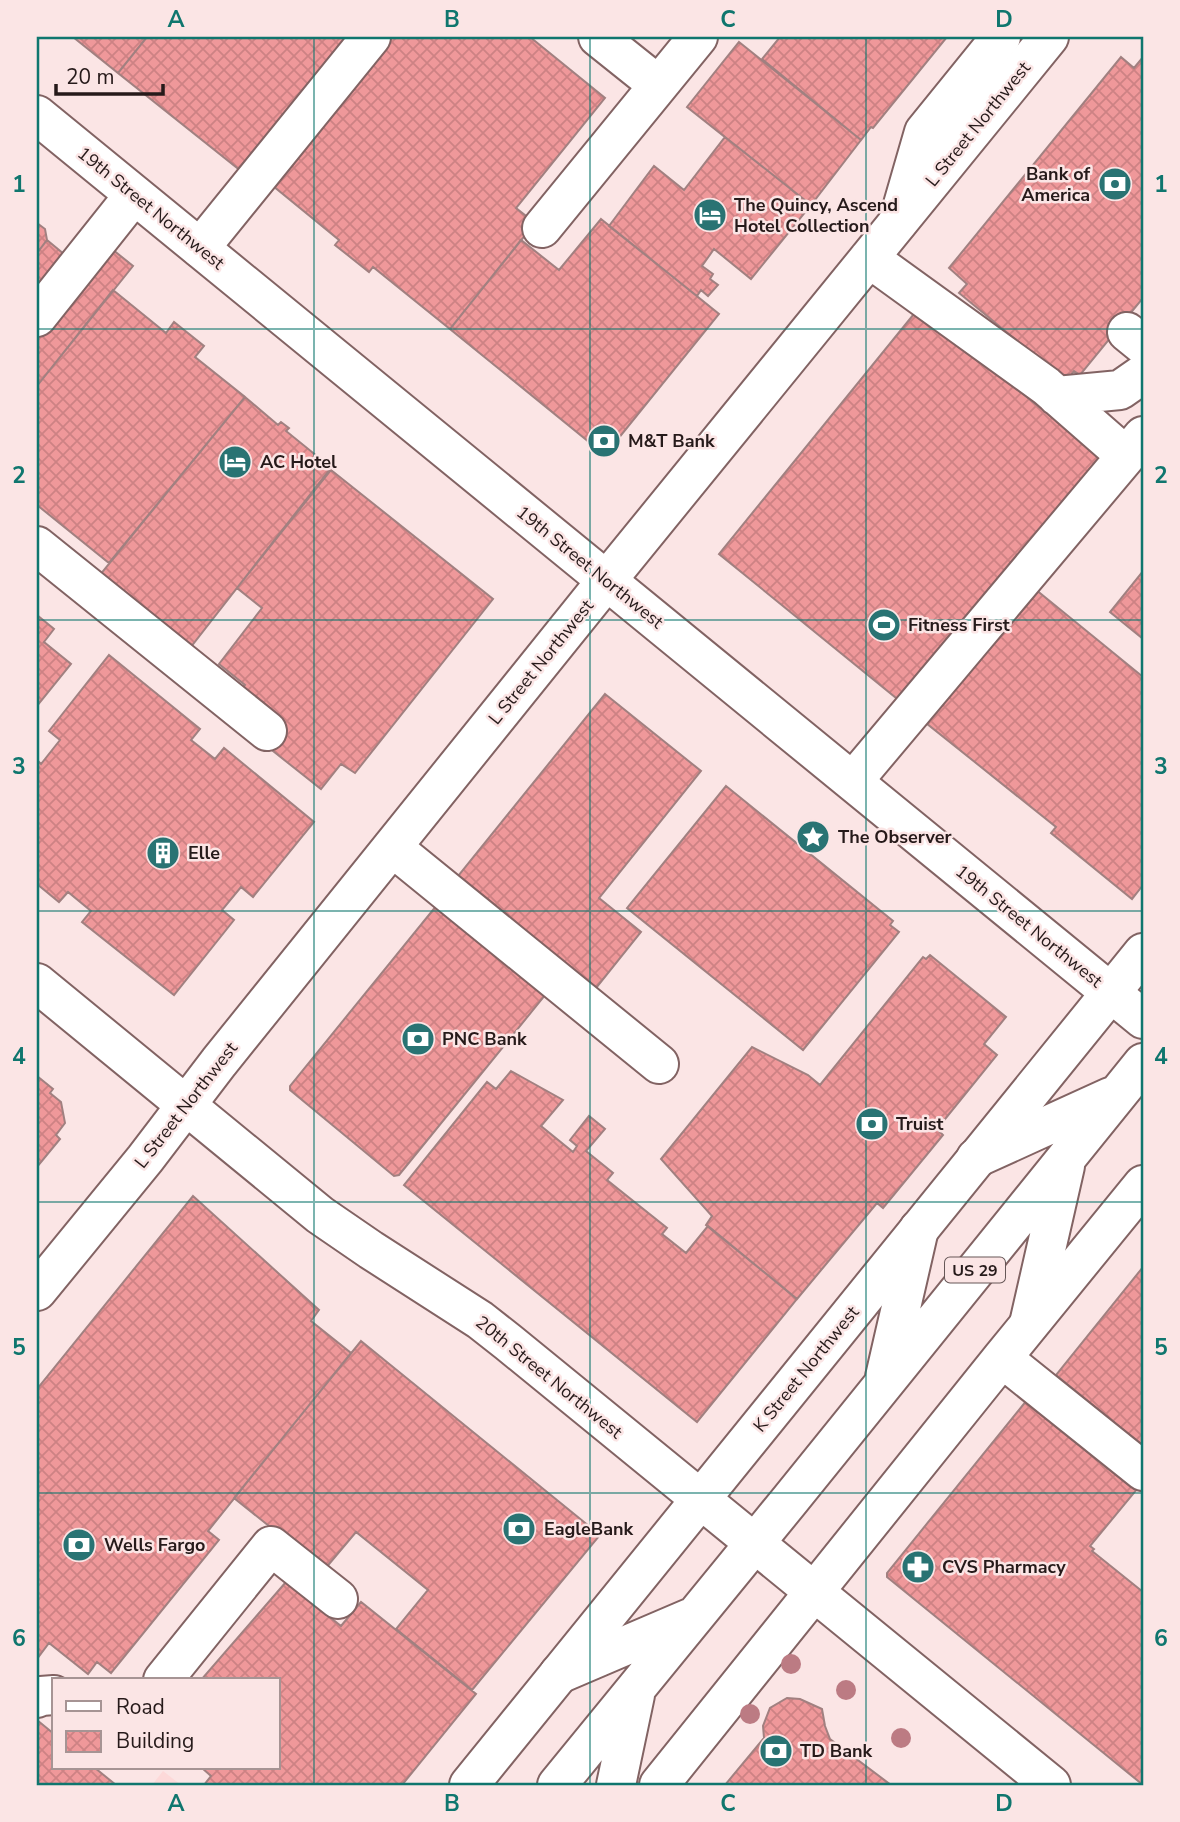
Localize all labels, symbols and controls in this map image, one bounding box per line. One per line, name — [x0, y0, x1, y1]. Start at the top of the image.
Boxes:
text: A — [167, 4, 185, 35]
text: B — [444, 4, 460, 35]
text: C — [720, 4, 736, 35]
text: D — [995, 4, 1013, 35]
scale bar — [56, 52, 163, 96]
street label: L Street Northwest — [920, 56, 1036, 192]
text: 20 m — [66, 63, 115, 91]
street label: 19th Street Northwest — [72, 141, 230, 275]
place label: Bank of America — [1021, 162, 1090, 207]
bank icon: Bank of America — [1096, 165, 1134, 203]
text: 1 — [12, 169, 26, 200]
text: 1 — [1154, 169, 1168, 200]
place label: The Quincy, Ascend Hotel Collection — [734, 193, 898, 238]
hotel icon: The Quincy, Ascend Hotel Collection — [691, 196, 729, 234]
bank icon: M&T Bank — [585, 422, 623, 460]
place label: M&T Bank — [628, 429, 715, 453]
hotel icon: AC Hotel — [216, 443, 254, 481]
place label: AC Hotel — [260, 450, 337, 474]
text: 2 — [12, 460, 26, 491]
text: 2 — [1154, 460, 1168, 491]
street label: 19th Street Northwest — [511, 500, 669, 634]
street label: L Street Northwest — [483, 594, 599, 730]
sports icon: Fitness First — [865, 606, 903, 644]
place label: Fitness First — [908, 613, 1010, 637]
text: 3 — [12, 751, 26, 782]
text: 3 — [1154, 751, 1168, 782]
place icon: The Observer — [794, 818, 832, 856]
place label: The Observer — [838, 825, 952, 849]
building icon: Elle — [144, 834, 182, 872]
place label: Elle — [188, 841, 220, 865]
street label: 19th Street Northwest — [950, 859, 1108, 993]
bank icon: PNC Bank — [399, 1020, 437, 1058]
place label: PNC Bank — [442, 1027, 527, 1051]
street label: L Street Northwest — [129, 1036, 243, 1173]
text: 4 — [12, 1041, 26, 1072]
text: 4 — [1154, 1041, 1168, 1072]
bank icon: Truist — [853, 1105, 891, 1143]
place label: Truist — [896, 1112, 944, 1136]
road number: US 29 — [945, 1258, 1005, 1282]
street label: K Street Northwest — [748, 1300, 865, 1437]
street label: 20th Street Northwest — [470, 1310, 628, 1444]
text: 5 — [12, 1332, 26, 1363]
text: 5 — [1154, 1332, 1168, 1363]
bank icon: EagleBank — [500, 1510, 538, 1548]
place label: EagleBank — [544, 1517, 634, 1541]
bank icon: Wells Fargo — [60, 1526, 98, 1564]
place label: Wells Fargo — [104, 1533, 205, 1557]
pharmacy icon: CVS Pharmacy — [899, 1548, 937, 1586]
place label: CVS Pharmacy — [942, 1555, 1066, 1579]
text: 6 — [12, 1623, 26, 1654]
text: 6 — [1154, 1623, 1168, 1654]
legend — [52, 1678, 280, 1770]
text: Road — [116, 1693, 165, 1721]
text: Building — [116, 1727, 194, 1755]
bank icon: TD Bank — [757, 1732, 795, 1770]
place label: TD Bank — [800, 1739, 873, 1763]
text: A — [167, 1788, 185, 1819]
text: B — [444, 1788, 460, 1819]
text: C — [720, 1788, 736, 1819]
text: D — [995, 1788, 1013, 1819]

